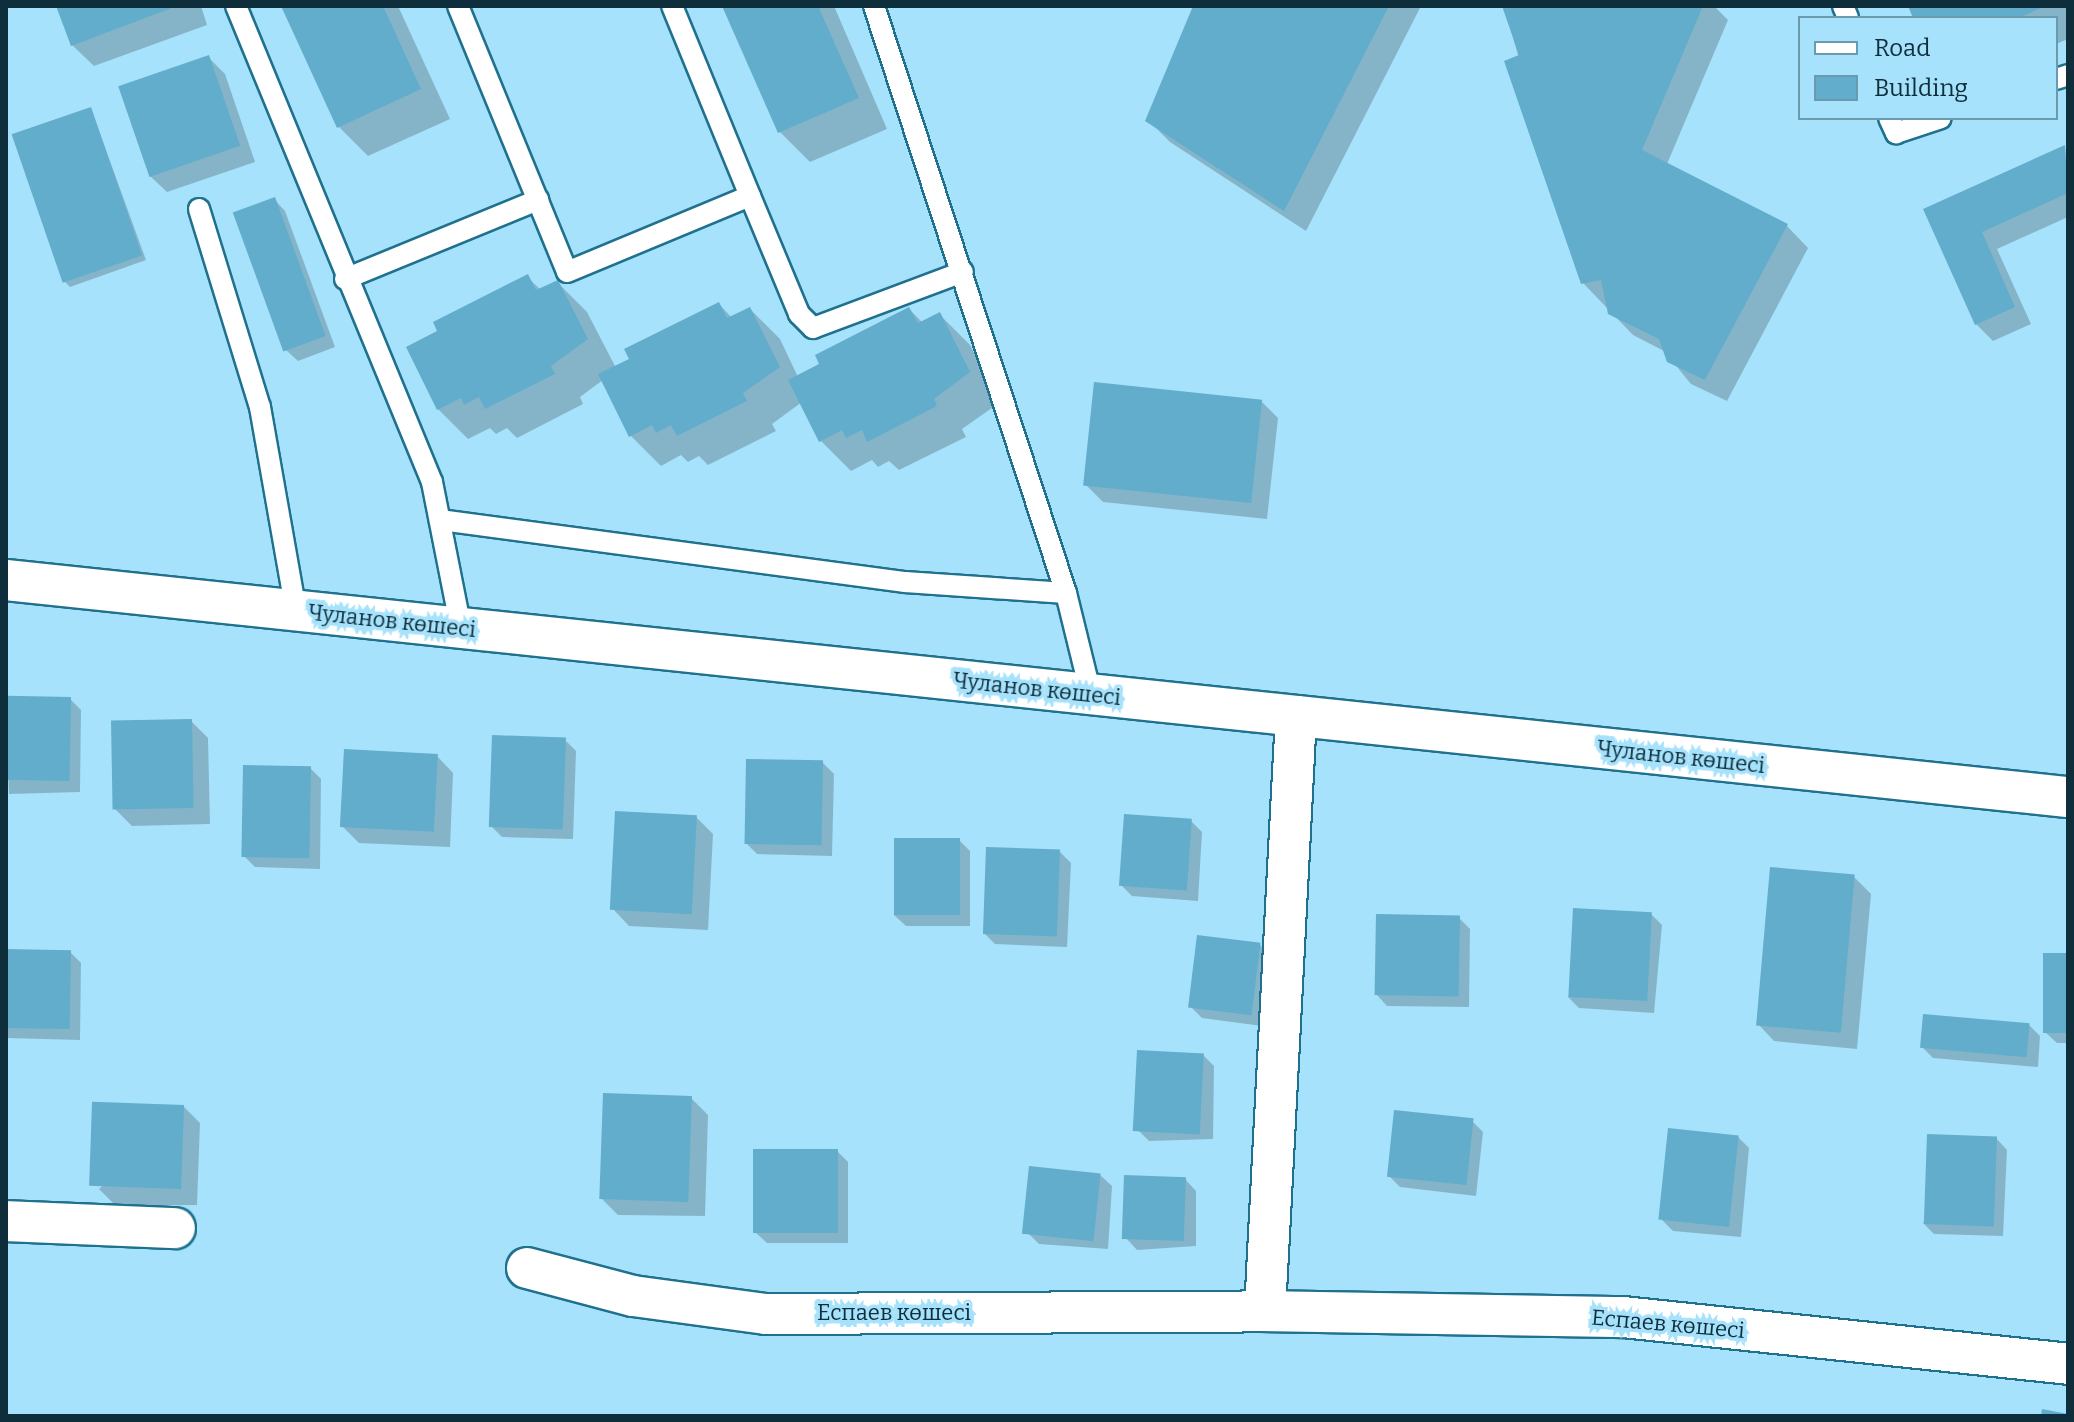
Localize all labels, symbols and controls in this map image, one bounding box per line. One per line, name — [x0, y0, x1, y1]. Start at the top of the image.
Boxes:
legend — [1798, 16, 2058, 120]
text: Road — [1874, 34, 1930, 62]
text: Building — [1874, 74, 1968, 102]
street label: Чуланов көшесі — [307, 599, 477, 643]
street label: Чуланов көшесі — [952, 667, 1122, 711]
street label: Чуланов көшесі — [1596, 735, 1766, 779]
street label: Еспаев көшесі — [817, 1300, 971, 1326]
street label: Еспаев көшесі — [1590, 1304, 1746, 1344]

